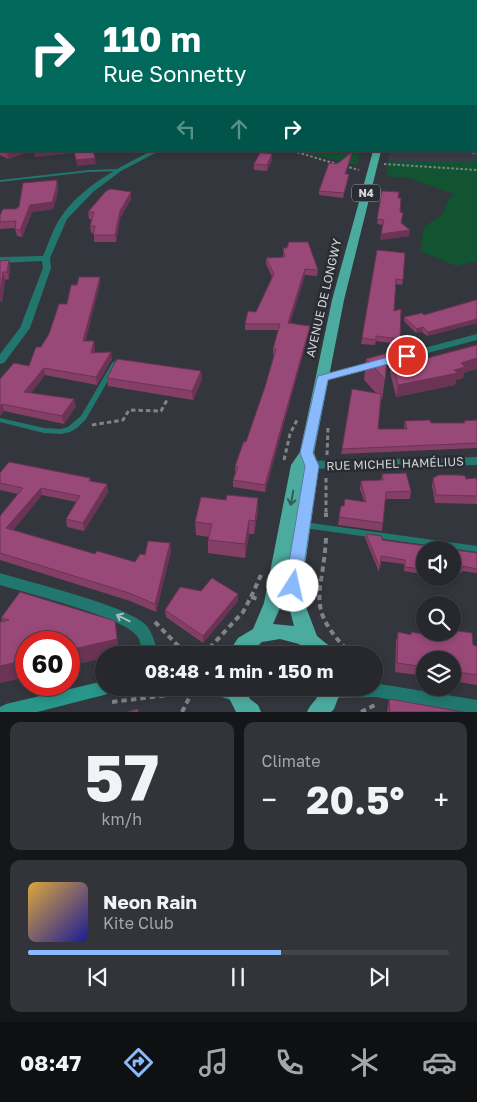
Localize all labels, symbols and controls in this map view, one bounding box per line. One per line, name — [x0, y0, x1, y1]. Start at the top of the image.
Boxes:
text: 110 m — [103, 18, 201, 60]
icon: right — [20, 20, 85, 85]
text: Rue Sonnetty — [103, 60, 246, 87]
icon: left — [172, 115, 200, 143]
icon: ahead — [225, 115, 253, 143]
icon: right — [278, 115, 306, 143]
road number: N4 — [352, 184, 380, 202]
street label: AVENUE DE LONGWY — [303, 237, 345, 359]
pin — [386, 335, 428, 377]
icon: arrive — [393, 342, 421, 370]
street label: RUE MICHEL HAMÉLIUS — [326, 454, 464, 473]
one-way arrow — [286, 490, 296, 506]
map controls — [416, 541, 461, 696]
button: sound — [416, 541, 461, 586]
position arrow — [266, 559, 318, 611]
button: search — [416, 596, 461, 641]
one-way arrow — [115, 613, 130, 623]
speed limit sign: 60 — [15, 631, 80, 696]
button: layers — [416, 651, 461, 696]
text: 08:48 · 1 min · 150 m — [145, 659, 333, 682]
text: 57 — [84, 737, 159, 815]
text: Climate — [262, 751, 321, 771]
text: 20.5° — [306, 777, 404, 822]
text: − — [262, 783, 277, 816]
text: + — [434, 783, 449, 816]
text: km/h — [101, 809, 142, 829]
text: Neon Rain — [103, 890, 197, 913]
text: Kite Club — [103, 913, 174, 933]
icon: previous — [84, 963, 112, 991]
icon: pause — [224, 963, 252, 991]
icon: next — [365, 963, 393, 991]
icon: directions — [121, 1045, 156, 1080]
icon: music — [196, 1045, 231, 1080]
icon: phone — [272, 1045, 307, 1080]
icon: climate — [347, 1045, 382, 1080]
icon: car — [422, 1045, 457, 1080]
text: 08:47 — [20, 1049, 81, 1076]

